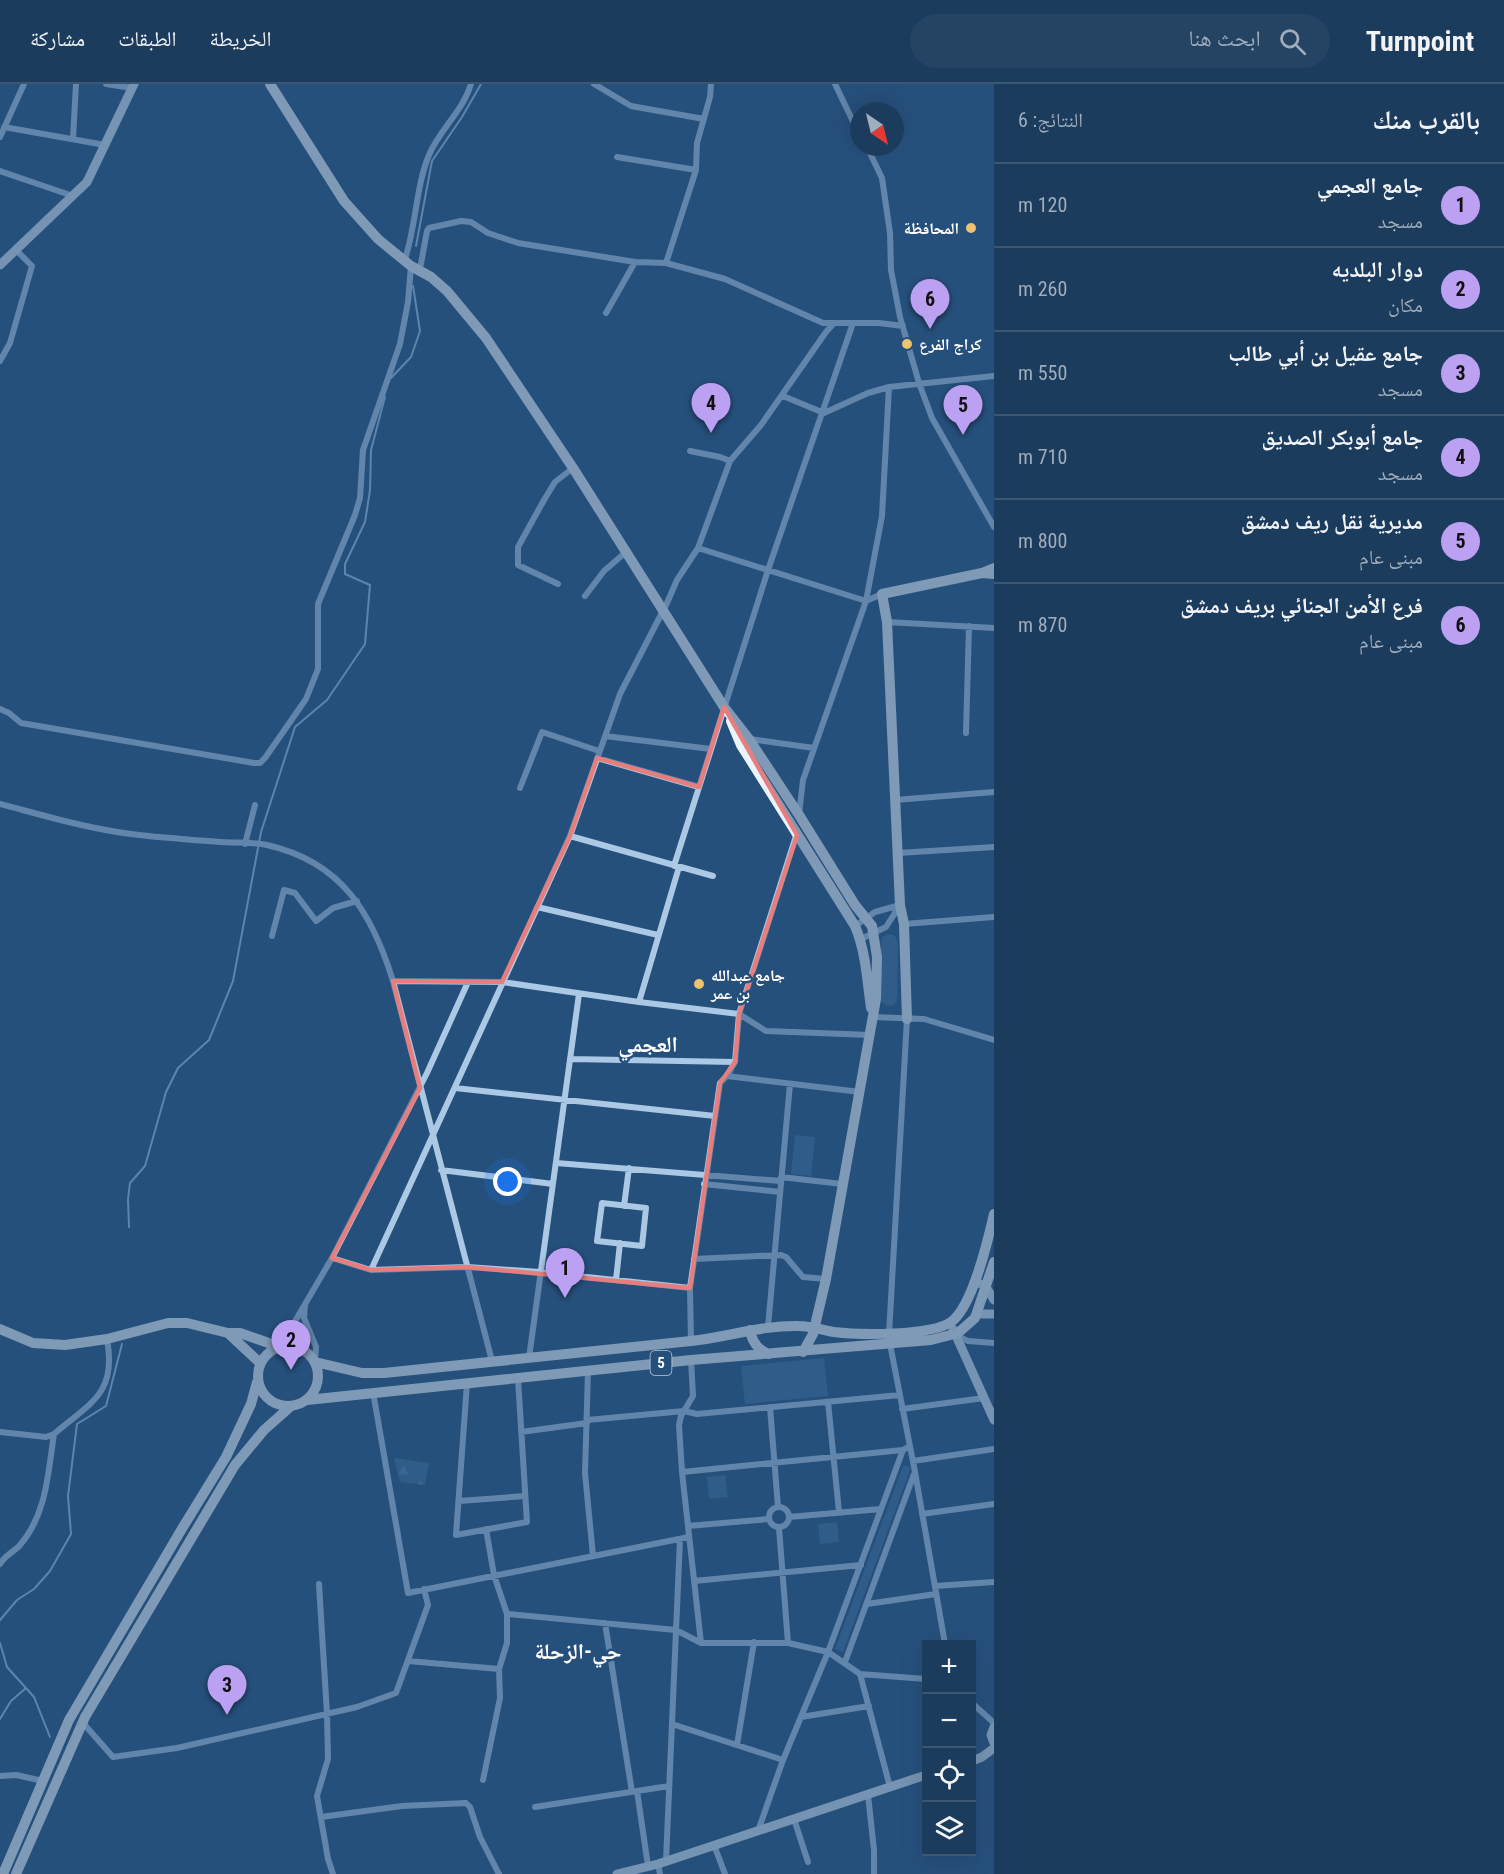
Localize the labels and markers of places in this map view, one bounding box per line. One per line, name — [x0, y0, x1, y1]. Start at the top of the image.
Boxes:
place label: المحافظة — [904, 219, 959, 238]
marker: المحافظة — [964, 221, 978, 235]
pin: 6 — [910, 280, 950, 329]
place label: كراج الفرع — [919, 335, 982, 355]
marker: كراج الفرع — [900, 337, 914, 351]
pin: 4 — [692, 384, 730, 433]
pin: 5 — [944, 386, 982, 435]
place label: جامع عبدالله بن عمر — [710, 966, 785, 1003]
marker: جامع عبدالله بن عمر — [692, 977, 706, 991]
pin: 1 — [546, 1248, 584, 1298]
pin: 2 — [272, 1320, 310, 1370]
pin: 3 — [208, 1666, 246, 1715]

